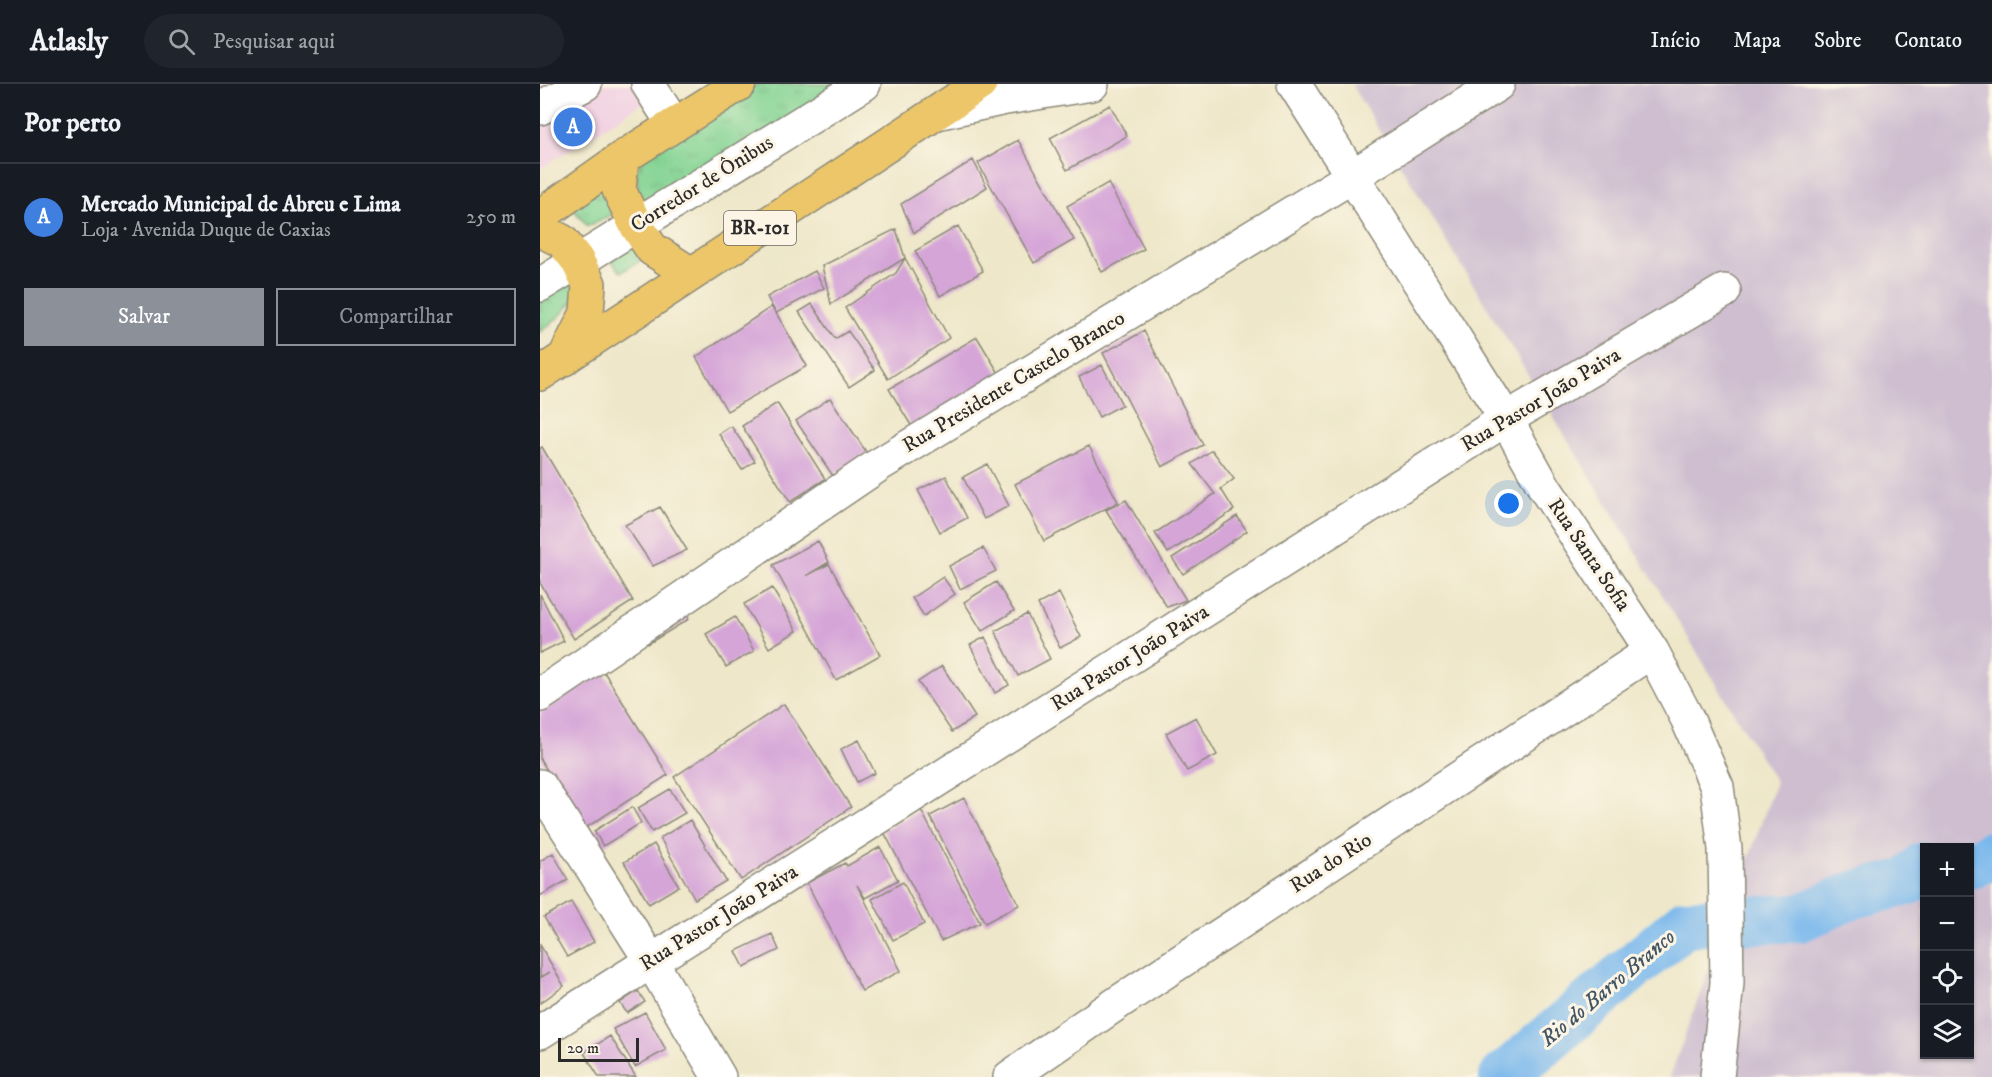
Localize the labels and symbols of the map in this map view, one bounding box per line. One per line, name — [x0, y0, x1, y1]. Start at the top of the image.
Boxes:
pin: A — [554, 104, 592, 150]
street label: Corredor de Ônibus — [625, 129, 778, 238]
road number: BR-101 — [724, 211, 796, 245]
street label: Rua Presidente Castelo Branco — [898, 305, 1130, 459]
street label: Rua Pastor João Paiva — [1457, 342, 1625, 458]
your location — [1494, 489, 1523, 518]
street label: Rua Santa Sofia — [1542, 494, 1636, 616]
street label: Rua Pastor João Paiva — [1046, 599, 1214, 717]
street label: Rua do Rio — [1285, 827, 1377, 899]
street label: Rua Pastor João Paiva — [635, 859, 803, 977]
water label: Rio do Barro Branco — [1534, 924, 1681, 1053]
scale bar — [558, 1035, 639, 1062]

